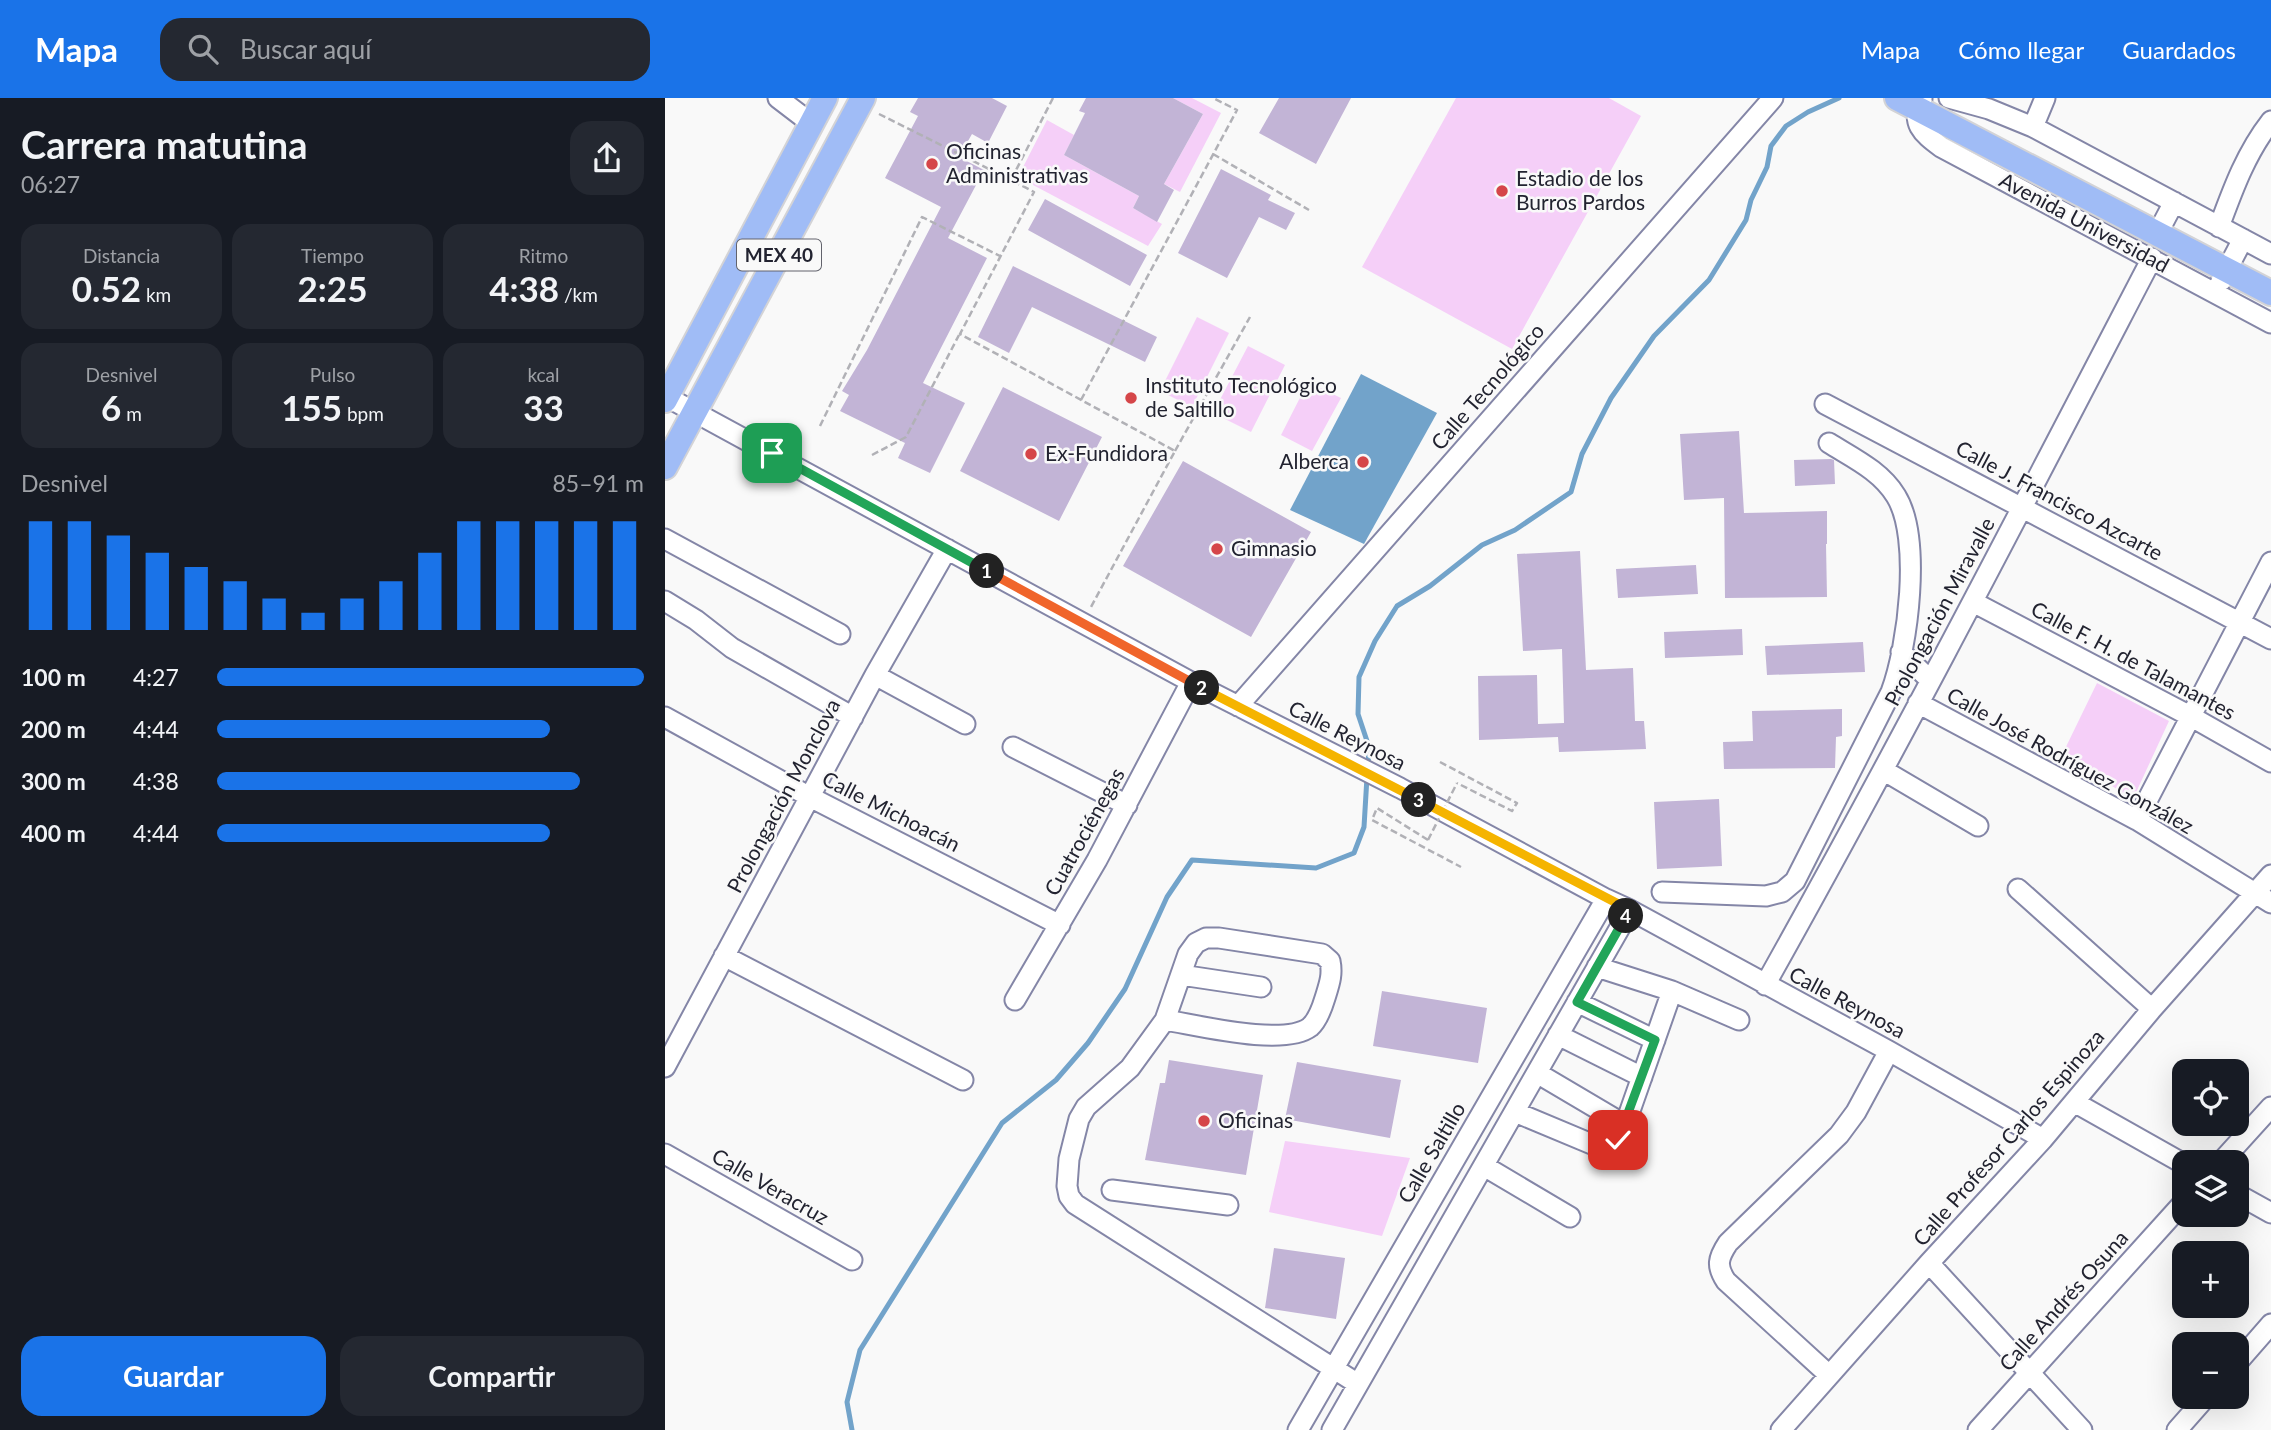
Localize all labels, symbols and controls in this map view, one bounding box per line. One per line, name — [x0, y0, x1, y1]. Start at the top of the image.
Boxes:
search box — [160, 18, 650, 81]
text: Mapa — [35, 29, 118, 69]
icon: search — [184, 30, 222, 68]
text: Buscar aquí — [240, 33, 371, 65]
text: Mapa — [1861, 35, 1920, 64]
text: Cómo llegar — [1958, 35, 2084, 64]
text: Guardados — [2122, 35, 2236, 64]
text: Carrera matutina — [21, 121, 308, 167]
button: share — [570, 121, 644, 195]
place label: Oficinas Administrativas — [946, 138, 1088, 187]
marker: Oficinas Administrativas — [924, 156, 940, 172]
place label: Estadio de los Burros Pardos — [1516, 165, 1645, 214]
street label: Avenida Universidad — [1996, 166, 2174, 277]
text: 06:27 — [21, 170, 80, 198]
marker: Estadio de los Burros Pardos — [1494, 183, 1510, 199]
road number: MEX 40 — [737, 239, 821, 270]
text: Distancia — [83, 244, 160, 267]
text: Tiempo — [301, 244, 364, 267]
text: Ritmo — [519, 244, 568, 267]
text: 0.52 — [72, 267, 141, 309]
text: 2:25 — [298, 267, 367, 309]
text: 4:38 — [489, 267, 559, 309]
text: km — [141, 283, 171, 306]
text: /km — [559, 283, 598, 306]
street label: Calle Tecnológico — [1425, 318, 1549, 454]
text: Desnivel — [86, 363, 157, 386]
text: Pulso — [310, 363, 355, 386]
text: kcal — [527, 363, 560, 386]
place label: Instituto Tecnológico de Saltillo — [1145, 372, 1337, 421]
text: 6 — [101, 386, 121, 428]
text: 155 — [281, 386, 342, 428]
text: 33 — [523, 386, 564, 428]
marker: Instituto Tecnológico de Saltillo — [1123, 390, 1139, 406]
text: m — [121, 402, 142, 425]
text: bpm — [342, 402, 384, 425]
pin — [742, 423, 802, 483]
icon: arrive — [753, 434, 791, 472]
street label: Calle J. Francisco Azcarte — [1952, 435, 2167, 565]
place label: Ex-Fundidora — [1045, 440, 1168, 465]
marker: Ex-Fundidora — [1023, 446, 1039, 462]
place label: Alberca — [1279, 448, 1349, 473]
marker: Alberca — [1355, 454, 1371, 470]
text: Desnivel — [21, 469, 108, 497]
text: 85–91 m — [552, 469, 644, 497]
street label: Prolongación Miravalle — [1878, 513, 1999, 710]
place label: Gimnasio — [1231, 535, 1317, 560]
marker: Gimnasio — [1209, 541, 1225, 557]
pin: 1 — [969, 554, 1005, 588]
text: 1 — [981, 559, 992, 582]
street label: Calle F. H. de Talamantes — [2027, 595, 2240, 724]
text: 100 m — [21, 663, 86, 691]
text: 4:27 — [133, 663, 179, 691]
pin: 2 — [1185, 670, 1219, 706]
text: 2 — [1196, 676, 1207, 699]
street label: Calle José Rodríguez González — [1943, 681, 2198, 838]
street label: Prolongación Monclova — [721, 694, 844, 897]
street label: Calle Reynosa — [1285, 694, 1410, 775]
text: 200 m — [21, 715, 86, 743]
text: 4:44 — [133, 715, 179, 743]
street label: Cuatrociénegas — [1038, 763, 1129, 899]
street label: Calle Michoacán — [819, 765, 965, 856]
text: 300 m — [21, 767, 86, 795]
text: 4:38 — [133, 767, 179, 795]
pin: 3 — [1401, 782, 1437, 818]
text: 3 — [1413, 788, 1424, 811]
text: 400 m — [21, 819, 86, 847]
text: 4:44 — [133, 819, 179, 847]
pin: 4 — [1609, 898, 1643, 934]
text: 4 — [1620, 904, 1631, 927]
street label: Calle Reynosa — [1785, 961, 1910, 1043]
street label: Calle Profesor Carlos Espinoza — [1907, 1024, 2109, 1250]
map controls — [2172, 1059, 2249, 1409]
button: locate — [2172, 1059, 2249, 1136]
street label: Calle Saltillo — [1392, 1097, 1470, 1207]
place label: Oficinas — [1218, 1107, 1293, 1132]
pin — [1588, 1110, 1648, 1170]
marker: Oficinas — [1196, 1113, 1212, 1129]
icon: check — [1599, 1121, 1637, 1159]
street label: Calle Veracruz — [708, 1142, 834, 1229]
button: layers — [2172, 1150, 2249, 1227]
street label: Calle Andrés Osuna — [1993, 1225, 2132, 1375]
button: + — [2172, 1241, 2249, 1318]
button: − — [2172, 1332, 2249, 1409]
button: Guardar — [21, 1336, 326, 1416]
button: Compartir — [340, 1336, 644, 1416]

